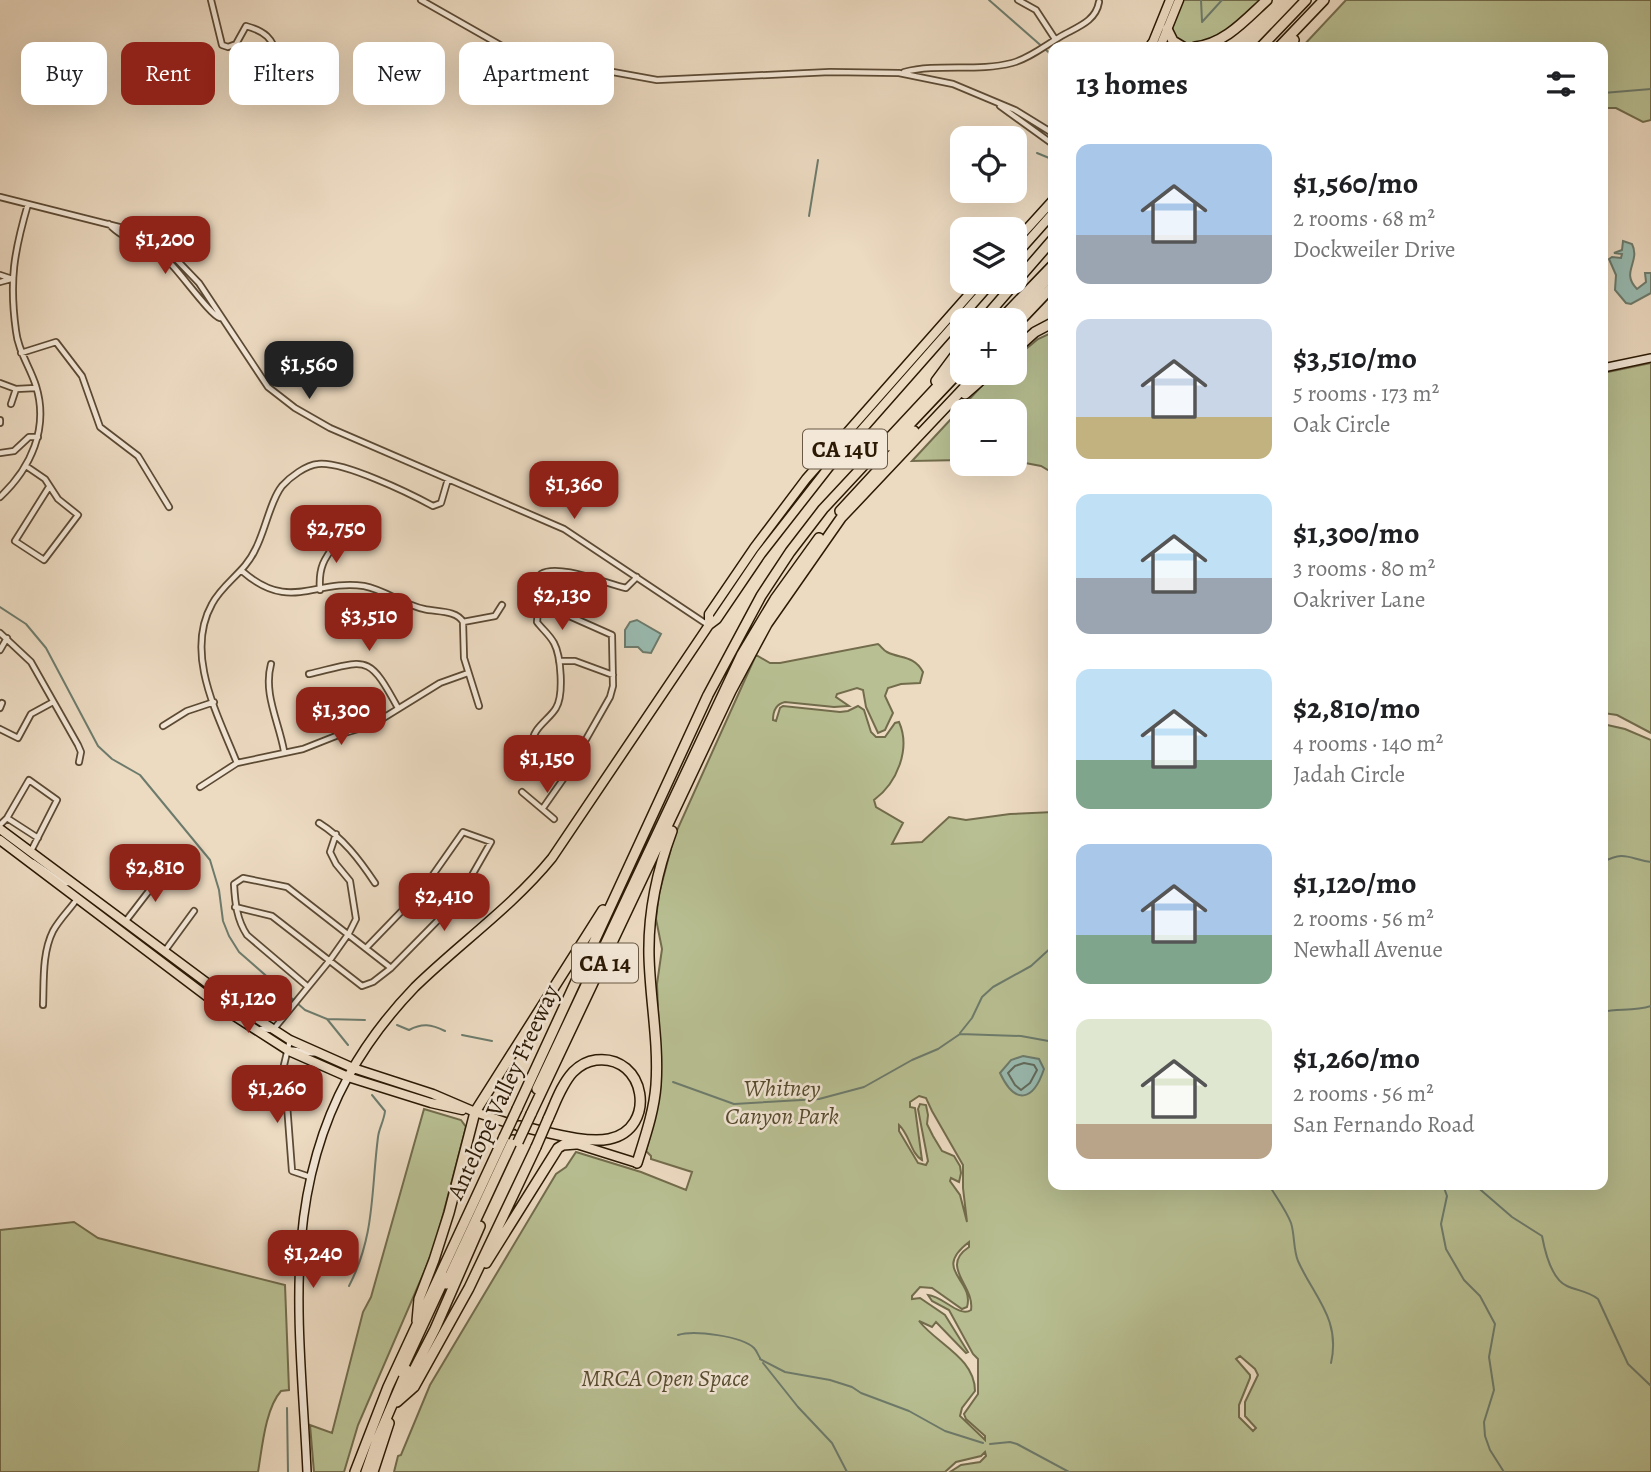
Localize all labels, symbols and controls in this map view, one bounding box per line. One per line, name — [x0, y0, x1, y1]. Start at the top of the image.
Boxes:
chip: Buy — [21, 42, 107, 105]
chip: Rent — [121, 42, 215, 105]
chip: Filters — [229, 42, 339, 105]
chip: New — [353, 42, 445, 105]
chip: Apartment — [459, 42, 614, 105]
text: 13 homes — [1076, 64, 1188, 104]
icon: filters — [1542, 65, 1580, 103]
map controls — [950, 126, 1027, 476]
button: locate — [950, 126, 1027, 203]
text: $1,560/mo — [1293, 163, 1418, 203]
icon: home — [1132, 172, 1216, 256]
text: 2 rooms · 68 m² — [1293, 203, 1435, 234]
pin: $1,200 — [108, 216, 222, 276]
button: layers — [950, 217, 1027, 294]
text: $1,200 — [135, 223, 195, 254]
text: Dockweiler Drive — [1293, 234, 1455, 265]
button: + — [950, 308, 1027, 385]
text: $3,510/mo — [1293, 338, 1417, 378]
pin: $1,560 — [252, 342, 366, 401]
icon: home — [1132, 347, 1216, 431]
text: $1,560 — [280, 348, 338, 379]
text: 5 rooms · 173 m² — [1293, 378, 1439, 409]
button: − — [950, 399, 1027, 476]
text: Oak Circle — [1293, 409, 1390, 440]
road number: CA 14U — [803, 430, 887, 468]
pin: $1,360 — [517, 462, 631, 521]
text: $1,360 — [545, 468, 603, 499]
pin: $2,750 — [279, 505, 393, 565]
text: $2,750 — [306, 512, 366, 543]
text: $1,300/mo — [1293, 513, 1419, 553]
icon: home — [1132, 522, 1216, 606]
text: 3 rooms · 80 m² — [1293, 553, 1435, 584]
pin: $2,130 — [505, 572, 619, 632]
text: $2,130 — [533, 579, 591, 610]
text: Oakriver Lane — [1293, 584, 1425, 615]
pin: $3,510 — [312, 594, 426, 653]
text: $3,510 — [341, 600, 397, 631]
pin: $1,300 — [284, 688, 398, 747]
text: $2,810/mo — [1293, 688, 1420, 728]
text: $1,300 — [312, 694, 370, 725]
icon: home — [1132, 697, 1216, 781]
text: 4 rooms · 140 m² — [1293, 728, 1443, 759]
pin: $1,150 — [490, 736, 604, 795]
text: $1,150 — [520, 742, 574, 773]
text: Jadah Circle — [1293, 759, 1405, 790]
pin: $2,810 — [98, 844, 212, 904]
text: $2,810 — [126, 851, 184, 882]
text: $1,120/mo — [1293, 863, 1417, 903]
icon: home — [1132, 872, 1216, 956]
pin: $2,410 — [387, 874, 501, 933]
text: $2,410 — [415, 880, 473, 911]
text: 2 rooms · 56 m² — [1293, 903, 1434, 934]
text: Newhall Avenue — [1293, 934, 1443, 965]
road number: CA 14 — [572, 944, 638, 982]
pin: $1,120 — [191, 976, 305, 1035]
street label: Antelope Valley Freeway — [439, 979, 567, 1205]
text: $1,120 — [220, 982, 276, 1013]
text: $1,260/mo — [1293, 1038, 1420, 1078]
icon: home — [1132, 1047, 1216, 1131]
pin: $1,260 — [220, 1066, 334, 1125]
text: $1,260 — [248, 1072, 306, 1103]
park label: Whitney Canyon Park — [725, 1072, 839, 1132]
text: 2 rooms · 56 m² — [1293, 1078, 1434, 1109]
text: San Fernando Road — [1293, 1109, 1475, 1140]
pin: $1,240 — [256, 1230, 370, 1290]
text: $1,240 — [284, 1237, 342, 1268]
park label: MRCA Open Space — [581, 1362, 749, 1394]

